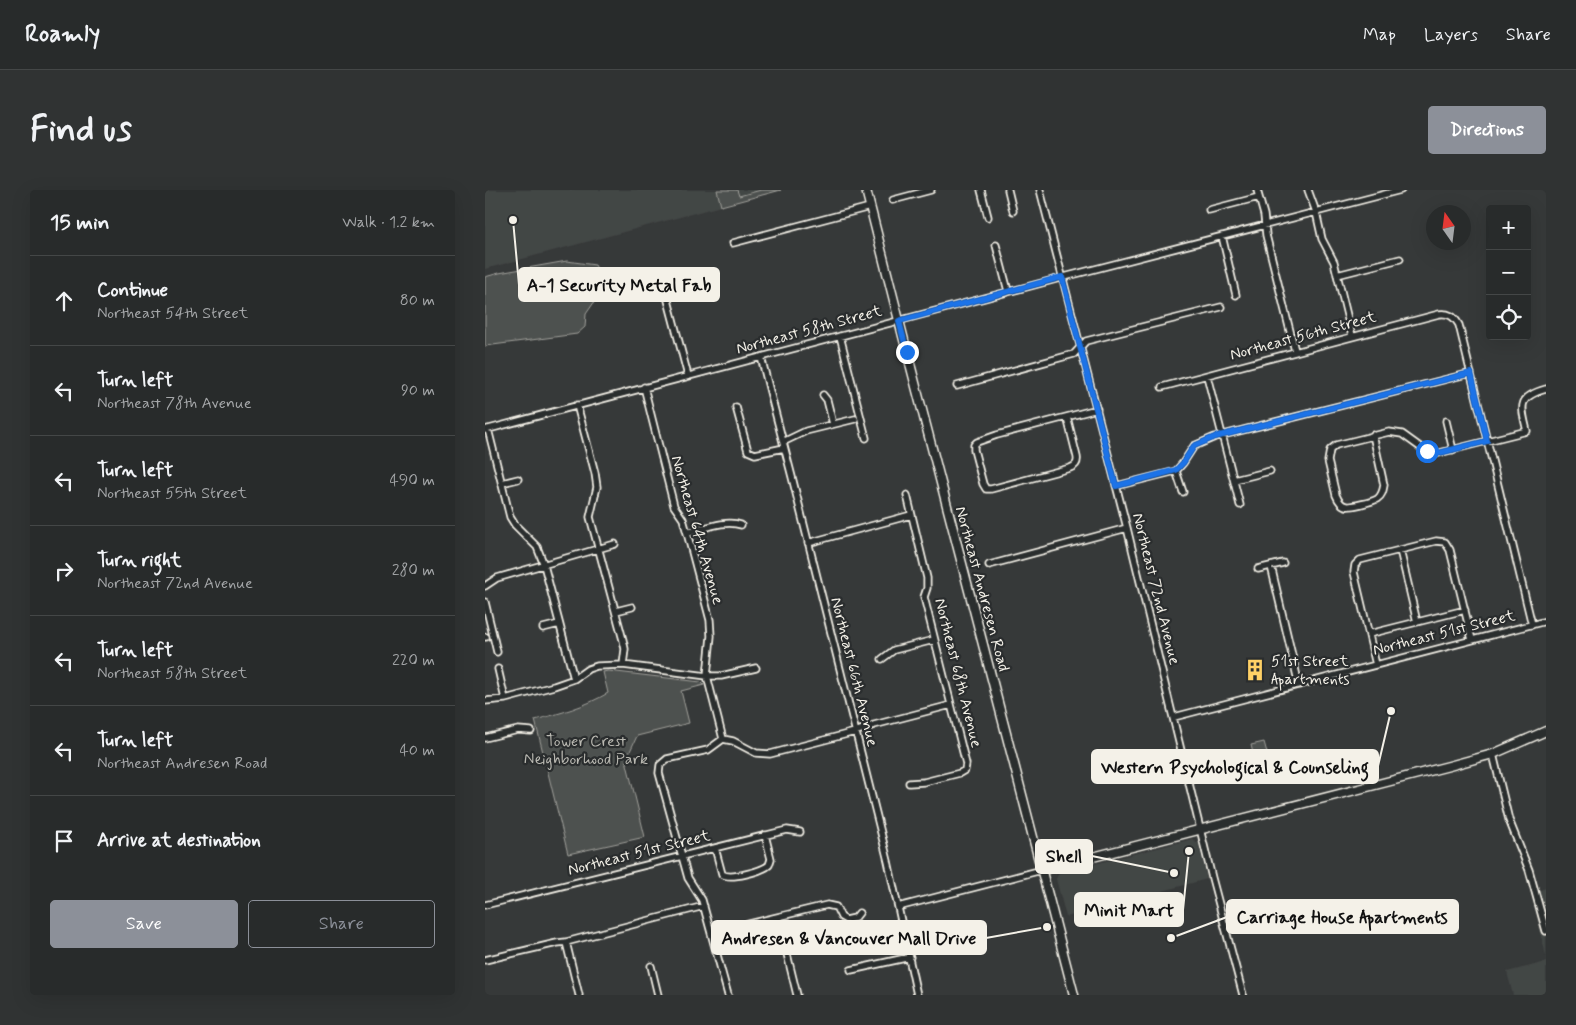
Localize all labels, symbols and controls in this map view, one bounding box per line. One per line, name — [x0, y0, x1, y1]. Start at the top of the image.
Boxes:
text: Roamly — [25, 19, 100, 50]
text: Map — [1363, 23, 1396, 47]
text: Layers — [1424, 23, 1478, 47]
text: Share — [1506, 23, 1551, 47]
button: Directions — [1428, 106, 1546, 154]
text: Find us — [30, 107, 132, 153]
north arrow — [1426, 205, 1471, 250]
map controls — [1486, 205, 1531, 340]
button: + — [1486, 205, 1531, 250]
text: 15 min — [50, 209, 110, 237]
text: Walk · 1.2 km — [342, 212, 435, 233]
button: − — [1486, 250, 1531, 295]
callout: A-1 Security Metal Fab — [519, 268, 719, 301]
text: A-1 Security Metal Fab — [527, 274, 711, 298]
text: Continue — [97, 278, 168, 303]
icon: ahead — [50, 287, 78, 315]
text: 80 m — [400, 290, 435, 311]
button: locate — [1486, 295, 1531, 340]
street label: Northeast 58th Street — [734, 300, 885, 360]
text: Northeast 54th Street — [97, 303, 248, 324]
street label: Northeast 56th Street — [1228, 306, 1379, 366]
route end — [896, 341, 919, 364]
text: Turn left — [97, 368, 173, 393]
icon: left — [50, 377, 78, 405]
text: 90 m — [401, 380, 435, 401]
text: Northeast 78th Avenue — [97, 393, 252, 414]
route start — [1416, 440, 1439, 463]
street label: Northeast 64th Avenue — [666, 453, 728, 607]
text: Turn left — [97, 458, 173, 483]
icon: left — [50, 467, 78, 495]
text: 490 m — [389, 470, 435, 491]
text: Northeast 55th Street — [97, 483, 247, 504]
street label: Northeast Andresen Road — [950, 504, 1014, 674]
street label: Northeast 72nd Avenue — [1127, 511, 1185, 667]
text: Turn right — [97, 548, 181, 573]
icon: right — [50, 557, 78, 585]
text: 280 m — [392, 560, 435, 581]
text: Northeast 72nd Avenue — [97, 573, 253, 594]
street label: Northeast 66th Avenue — [825, 595, 883, 749]
street label: Northeast 68th Avenue — [929, 596, 987, 750]
street label: Northeast 51st Street — [1371, 605, 1518, 661]
text: Turn left — [97, 638, 173, 663]
icon: left — [50, 647, 78, 675]
text: 220 m — [392, 650, 435, 671]
place label: 51st Street Apartments — [1271, 651, 1350, 691]
building icon: 51st Street Apartments — [1242, 657, 1268, 683]
text: Northeast 58th Street — [97, 663, 247, 684]
text: Turn left — [97, 728, 173, 753]
park label: Tower Crest Neighborhood Park — [524, 731, 648, 770]
icon: left — [50, 737, 78, 765]
text: 40 m — [399, 740, 435, 761]
callout: Western Psychological & Counseling — [1092, 750, 1378, 783]
text: Northeast Andresen Road — [97, 753, 267, 774]
text: Western Psychological & Counseling — [1100, 756, 1369, 782]
street label: Northeast 51st Street — [566, 825, 713, 881]
icon: arrive — [50, 827, 78, 855]
text: Arrive at destination — [97, 828, 261, 853]
callout: Shell — [1036, 840, 1092, 873]
text: Shell — [1046, 845, 1082, 869]
callout: Minit Mart — [1075, 893, 1183, 926]
text: Minit Mart — [1084, 899, 1175, 923]
button: Save — [50, 900, 238, 948]
button: Share — [248, 900, 435, 948]
callout: Carriage House Apartments — [1227, 900, 1458, 933]
text: Carriage House Apartments — [1236, 906, 1448, 931]
callout: Andresen & Vancouver Mall Drive — [712, 921, 986, 954]
text: Andresen & Vancouver Mall Drive — [722, 927, 976, 951]

